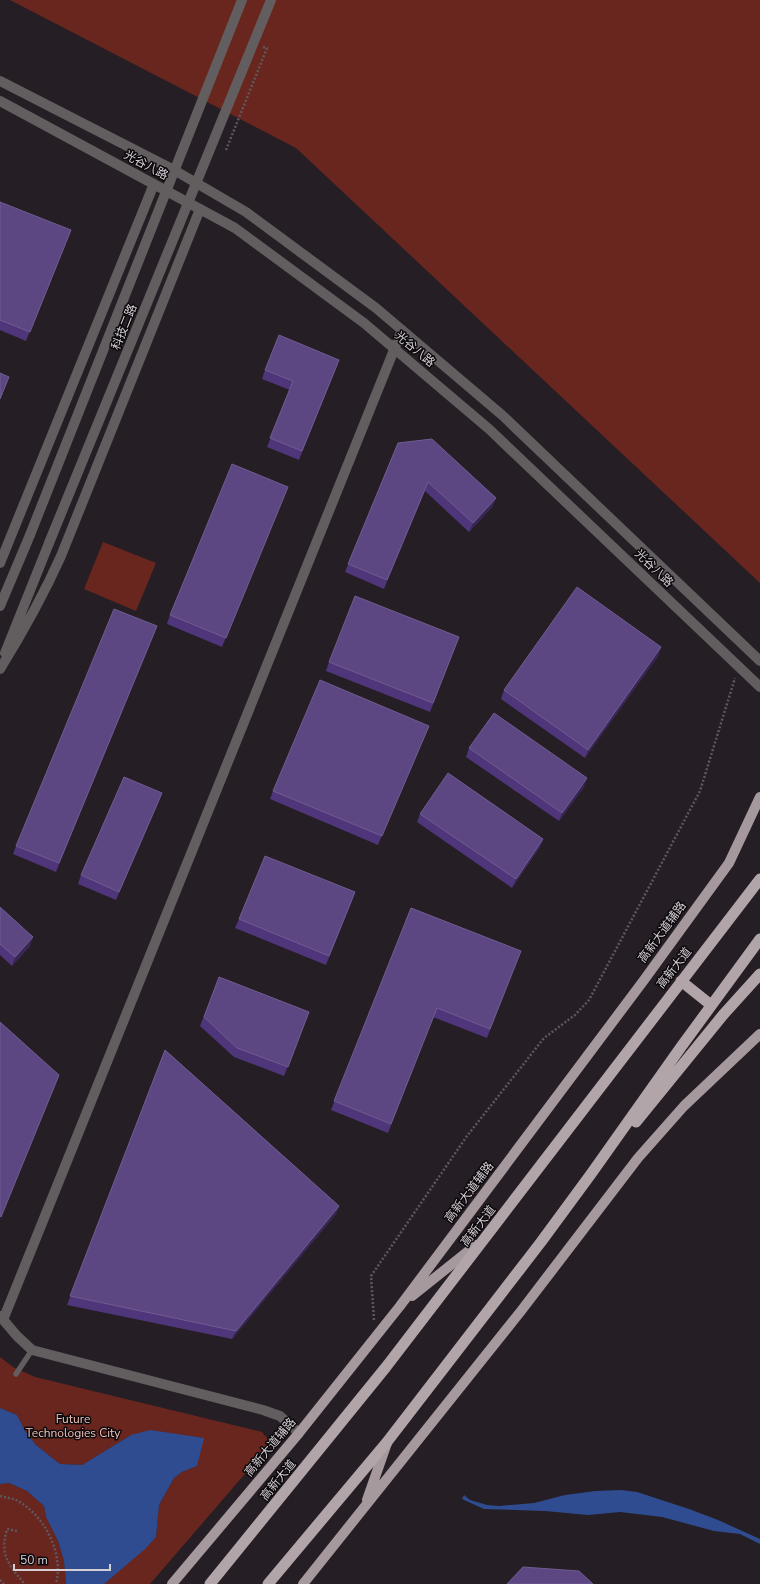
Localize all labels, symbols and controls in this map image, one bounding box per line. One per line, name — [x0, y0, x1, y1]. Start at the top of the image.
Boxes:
street label: 光谷八路 — [121, 147, 171, 183]
street label: 科技二路 — [108, 302, 140, 352]
street label: 光谷八路 — [391, 327, 439, 371]
street label: 光谷八路 — [631, 546, 677, 590]
street label: 高新大道辅路 — [634, 898, 690, 966]
street label: 高新大道 — [653, 944, 695, 992]
street label: 高新大道辅路 — [442, 1159, 496, 1225]
street label: 高新大道 — [458, 1203, 498, 1249]
park label: Future Technologies City — [25, 1411, 121, 1441]
street label: 高新大道辅路 — [241, 1415, 299, 1479]
street label: 高新大道 — [257, 1457, 299, 1503]
scale bar — [14, 1546, 110, 1572]
text: 50 m — [20, 1552, 48, 1568]

